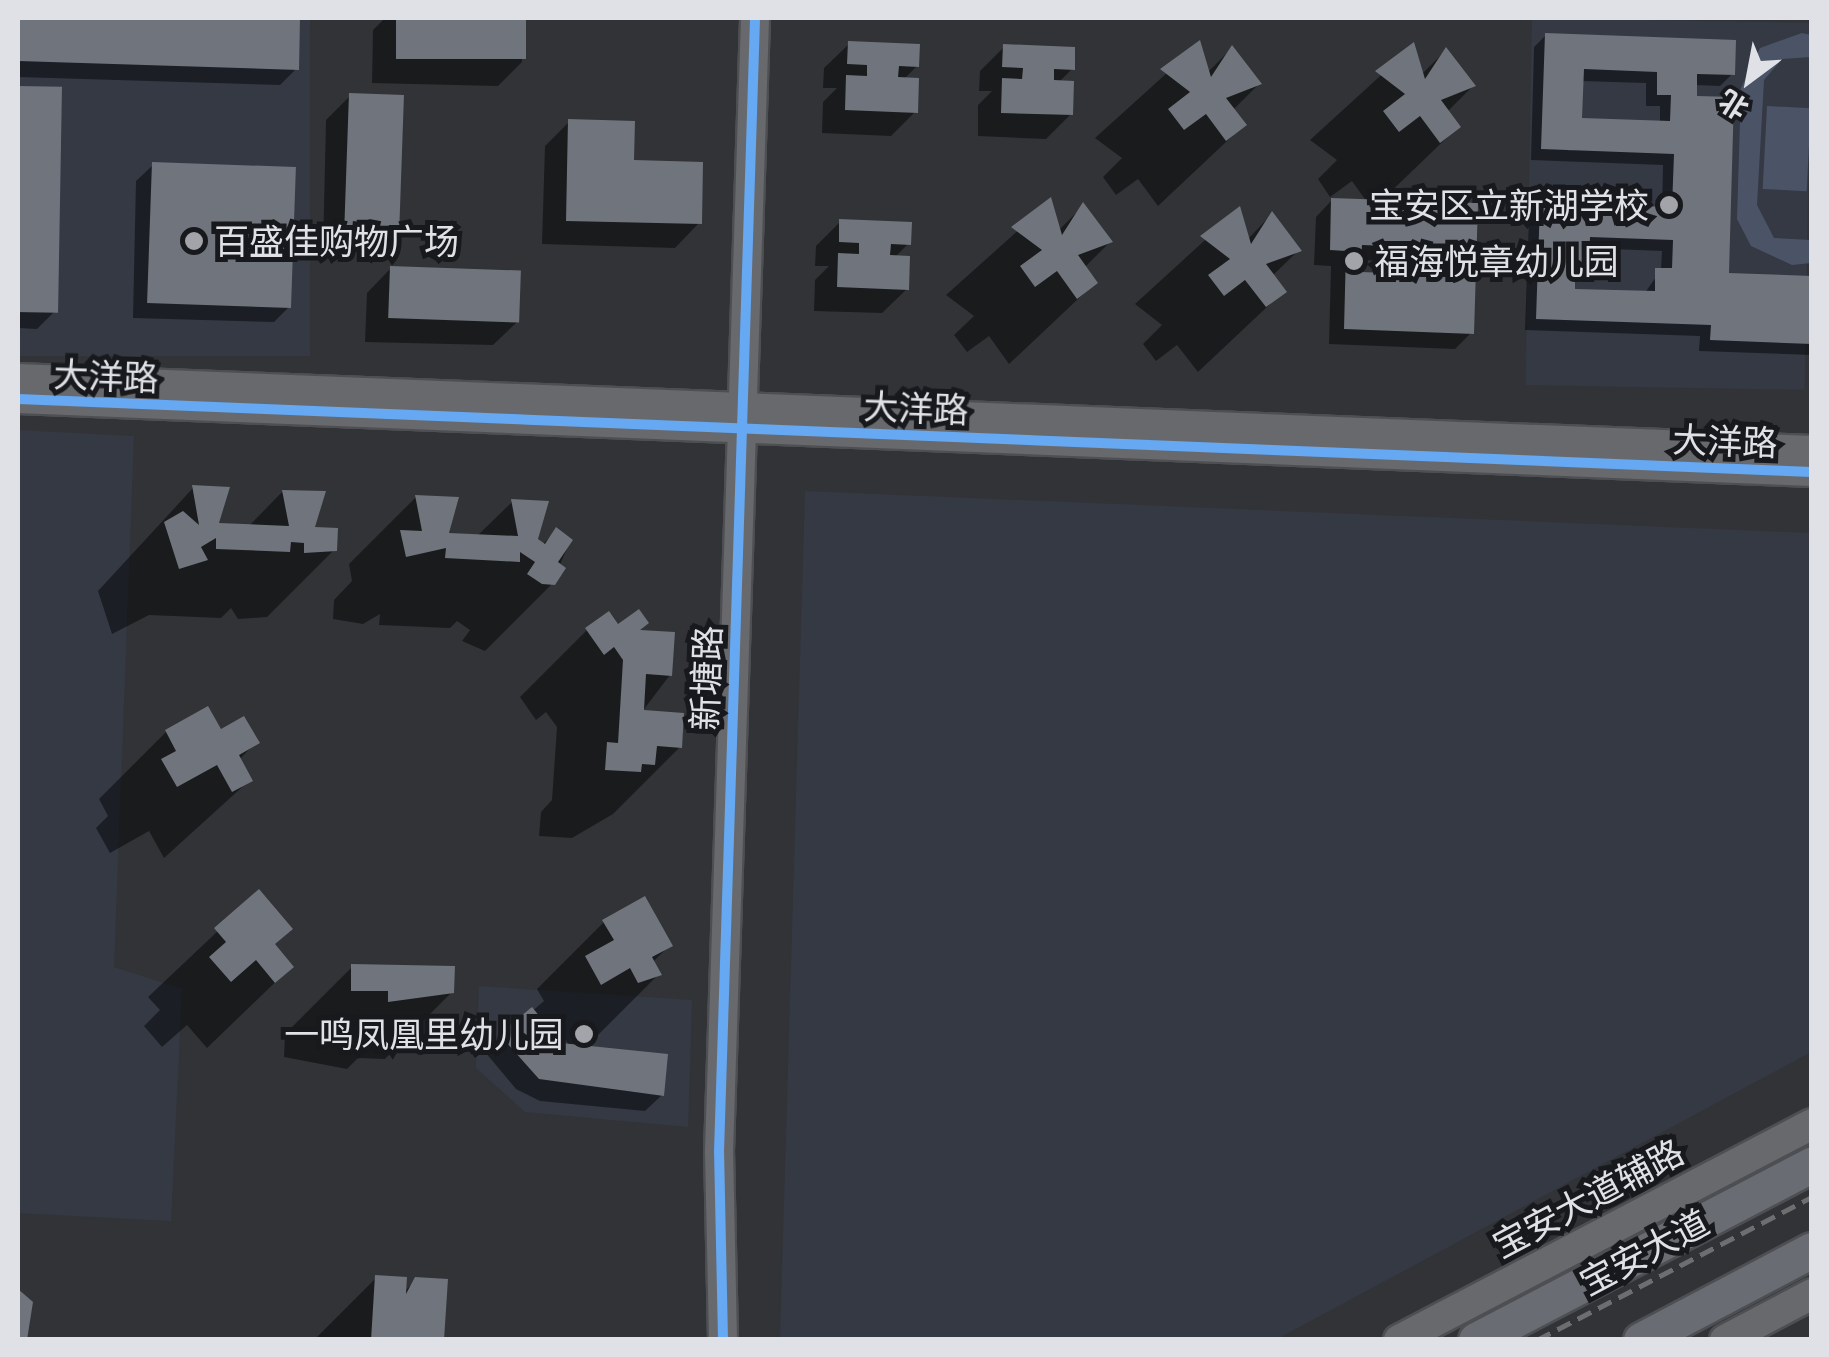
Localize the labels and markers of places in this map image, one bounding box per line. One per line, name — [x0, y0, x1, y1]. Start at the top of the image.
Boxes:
place label: 宝安区立新湖学校 — [1369, 184, 1649, 226]
marker: 宝安区立新湖学校 — [1658, 194, 1680, 216]
place label: 百盛佳购物广场 — [214, 220, 459, 262]
marker: 百盛佳购物广场 — [183, 230, 205, 252]
place label: 福海悦章幼儿园 — [1374, 240, 1619, 282]
marker: 福海悦章幼儿园 — [1343, 250, 1365, 272]
place label: 一鸣凤凰里幼儿园 — [284, 1013, 564, 1055]
marker: 一鸣凤凰里幼儿园 — [573, 1023, 595, 1045]

